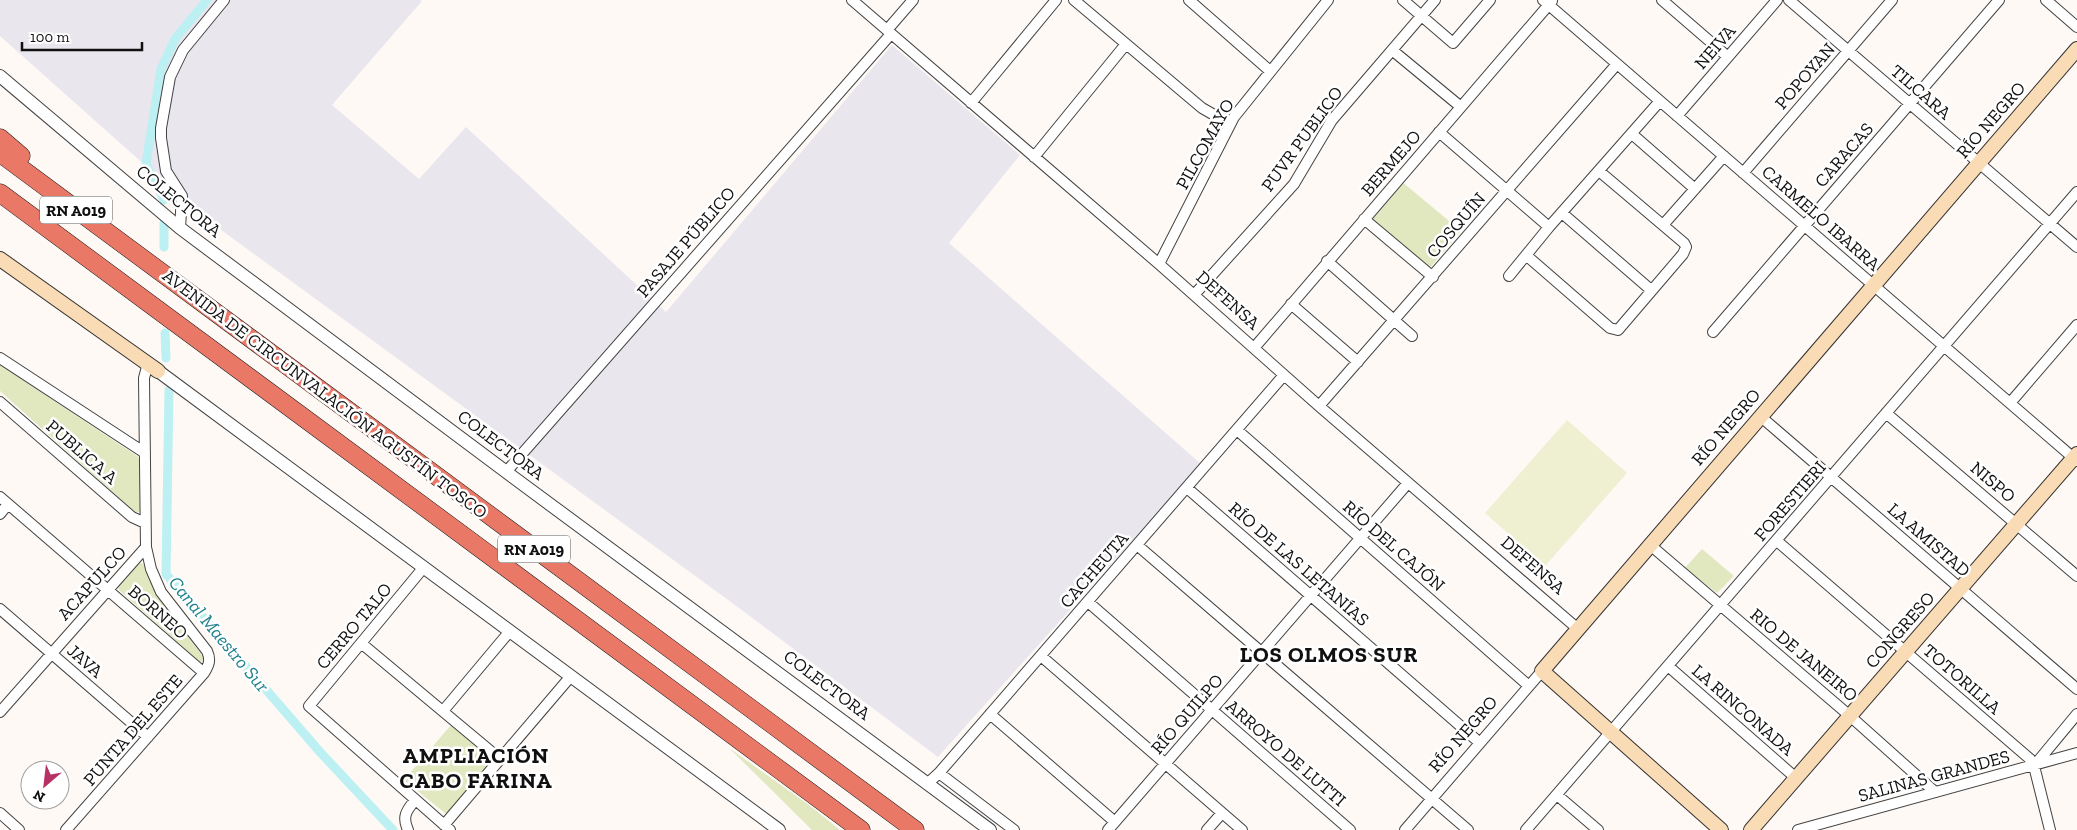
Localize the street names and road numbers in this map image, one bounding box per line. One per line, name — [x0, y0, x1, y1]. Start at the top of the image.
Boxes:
street label: NEIVA — [1690, 20, 1740, 74]
street label: POPOYAN — [1770, 38, 1840, 114]
street label: TILCARA — [1886, 60, 1956, 124]
street label: RÍO NEGRO — [1952, 77, 2030, 163]
street label: PUVR PUBLICO — [1257, 82, 1347, 196]
street label: PILCOMAYO — [1171, 95, 1239, 193]
street label: CARACAS — [1810, 118, 1878, 192]
street label: BERMEJO — [1356, 126, 1426, 200]
street label: COLECTORA — [132, 160, 226, 242]
street label: CARMELO IBARRA — [1757, 161, 1885, 276]
street label: PASAJE PÚBLICO — [632, 182, 740, 302]
street label: COSQUÍN — [1422, 188, 1490, 262]
road number: RN A019 — [40, 196, 112, 224]
street label: AVENIDA DE CIRCUNVALACIÓN AGUSTÍN TOSCO — [158, 264, 492, 524]
street label: DEFENSA — [1192, 266, 1265, 334]
street label: RÍO NEGRO — [1687, 384, 1765, 470]
street label: COLECTORA — [453, 405, 549, 485]
street label: PUBLICA A — [42, 415, 122, 489]
street label: FORESTIERI — [1749, 456, 1831, 545]
street label: NISPO — [1966, 457, 2020, 507]
street label: RÍO DEL CAJÓN — [1339, 496, 1449, 596]
street label: RÍO DE LAS LETANÍAS — [1224, 497, 1374, 631]
street label: LA AMISTAD — [1883, 498, 1975, 582]
street label: CACHEUTA — [1055, 527, 1133, 612]
street label: DEFENSA — [1496, 531, 1570, 599]
road number: RN A019 — [498, 536, 570, 562]
street label: ACAPULCO — [53, 541, 131, 625]
street label: CERRO TALO — [312, 578, 396, 674]
street label: BORNEO — [124, 580, 192, 644]
street label: CONGRESO — [1861, 587, 1939, 673]
street label: RIO DE JANEIRO — [1746, 604, 1862, 706]
street label: TOTORILLA — [1918, 639, 2006, 719]
street label: JAVA — [63, 640, 108, 683]
street label: COLECTORA — [779, 645, 875, 725]
street label: LA RINCONADA — [1688, 660, 1799, 760]
street label: RÍO QUILPO — [1146, 669, 1228, 759]
street label: PUNTA DEL ESTE — [79, 670, 187, 790]
street label: RÍO NEGRO — [1424, 691, 1502, 777]
street label: ARROYO DE LUTTI — [1222, 695, 1351, 811]
street label: SALINAS GRANDES — [1856, 745, 2012, 807]

